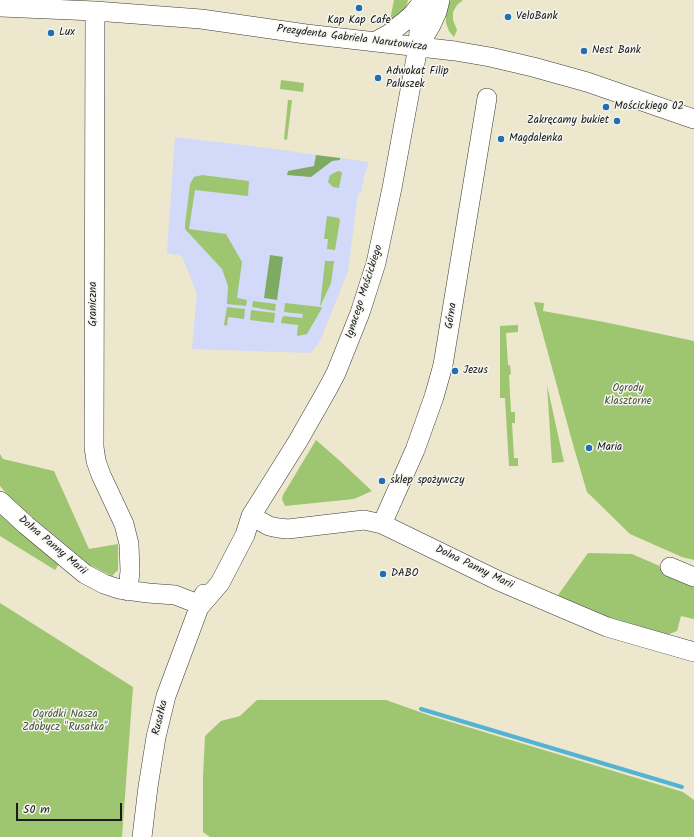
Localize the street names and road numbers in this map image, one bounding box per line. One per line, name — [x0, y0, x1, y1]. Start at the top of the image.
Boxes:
street label: Prezydenta Gabriela Narutowicza — [276, 23, 428, 55]
street label: Ignacego Mościckiego — [344, 243, 386, 341]
street label: Graniczna — [87, 282, 101, 326]
street label: Górna — [443, 302, 461, 330]
street label: Dolna Panny Marii — [15, 514, 89, 578]
street label: Dolna Panny Marii — [433, 543, 515, 593]
street label: Rusałka — [150, 699, 172, 737]

